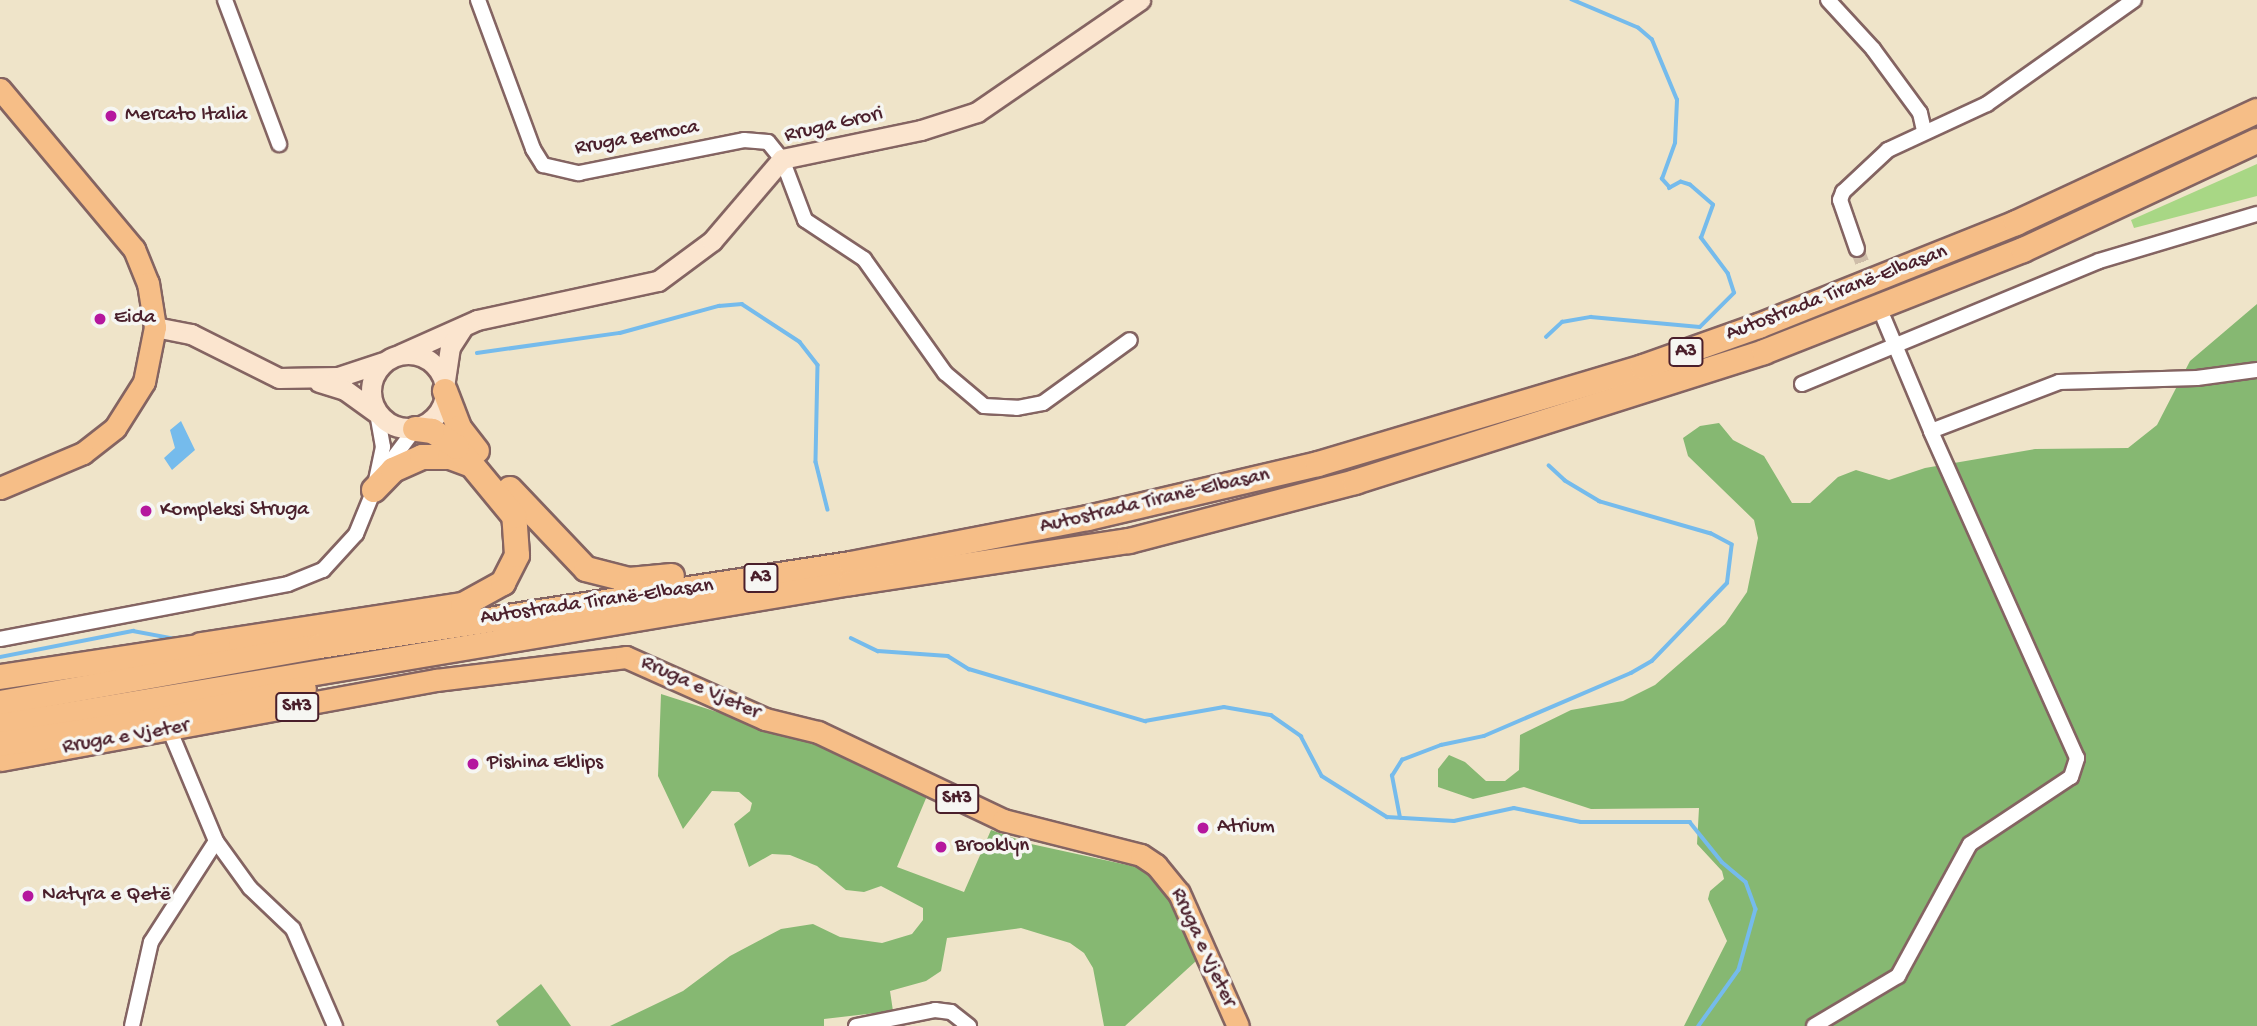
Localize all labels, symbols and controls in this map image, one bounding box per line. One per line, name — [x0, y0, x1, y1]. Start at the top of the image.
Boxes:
street label: Rruga Grori — [782, 102, 886, 150]
place label: Mercato Italia — [125, 103, 247, 129]
marker: Mercato Italia — [103, 108, 119, 124]
street label: Rruga Bernoca — [573, 116, 701, 162]
street label: Autostrada Tiranë-Elbasan — [1723, 240, 1951, 348]
place label: Eida — [114, 306, 156, 332]
marker: Eida — [92, 311, 108, 327]
road number: A3 — [1667, 336, 1705, 368]
street label: Autostrada Tiranë-Elbasan — [1038, 463, 1272, 541]
place label: Kompleksi Struga — [160, 498, 309, 524]
marker: Kompleksi Struga — [138, 503, 154, 519]
road number: A3 — [742, 562, 780, 594]
street label: Autostrada Tiranë-Elbasan — [479, 574, 715, 632]
street label: Rruga e Vjeter — [636, 651, 764, 727]
road number: SH3 — [274, 692, 320, 722]
street label: Rruga e Vjeter — [61, 714, 191, 762]
place label: Pishina Eklips — [487, 751, 603, 777]
marker: Pishina Eklips — [465, 756, 481, 772]
road number: SH3 — [934, 784, 980, 814]
place label: Atrium — [1217, 815, 1275, 841]
marker: Atrium — [1195, 820, 1211, 836]
place label: Brooklyn — [955, 834, 1029, 860]
marker: Brooklyn — [933, 839, 949, 855]
place label: Natyra e Qetë — [42, 883, 171, 909]
street label: Rruga e Vjeter — [1164, 885, 1240, 1011]
marker: Natyra e Qetë — [20, 888, 36, 904]

